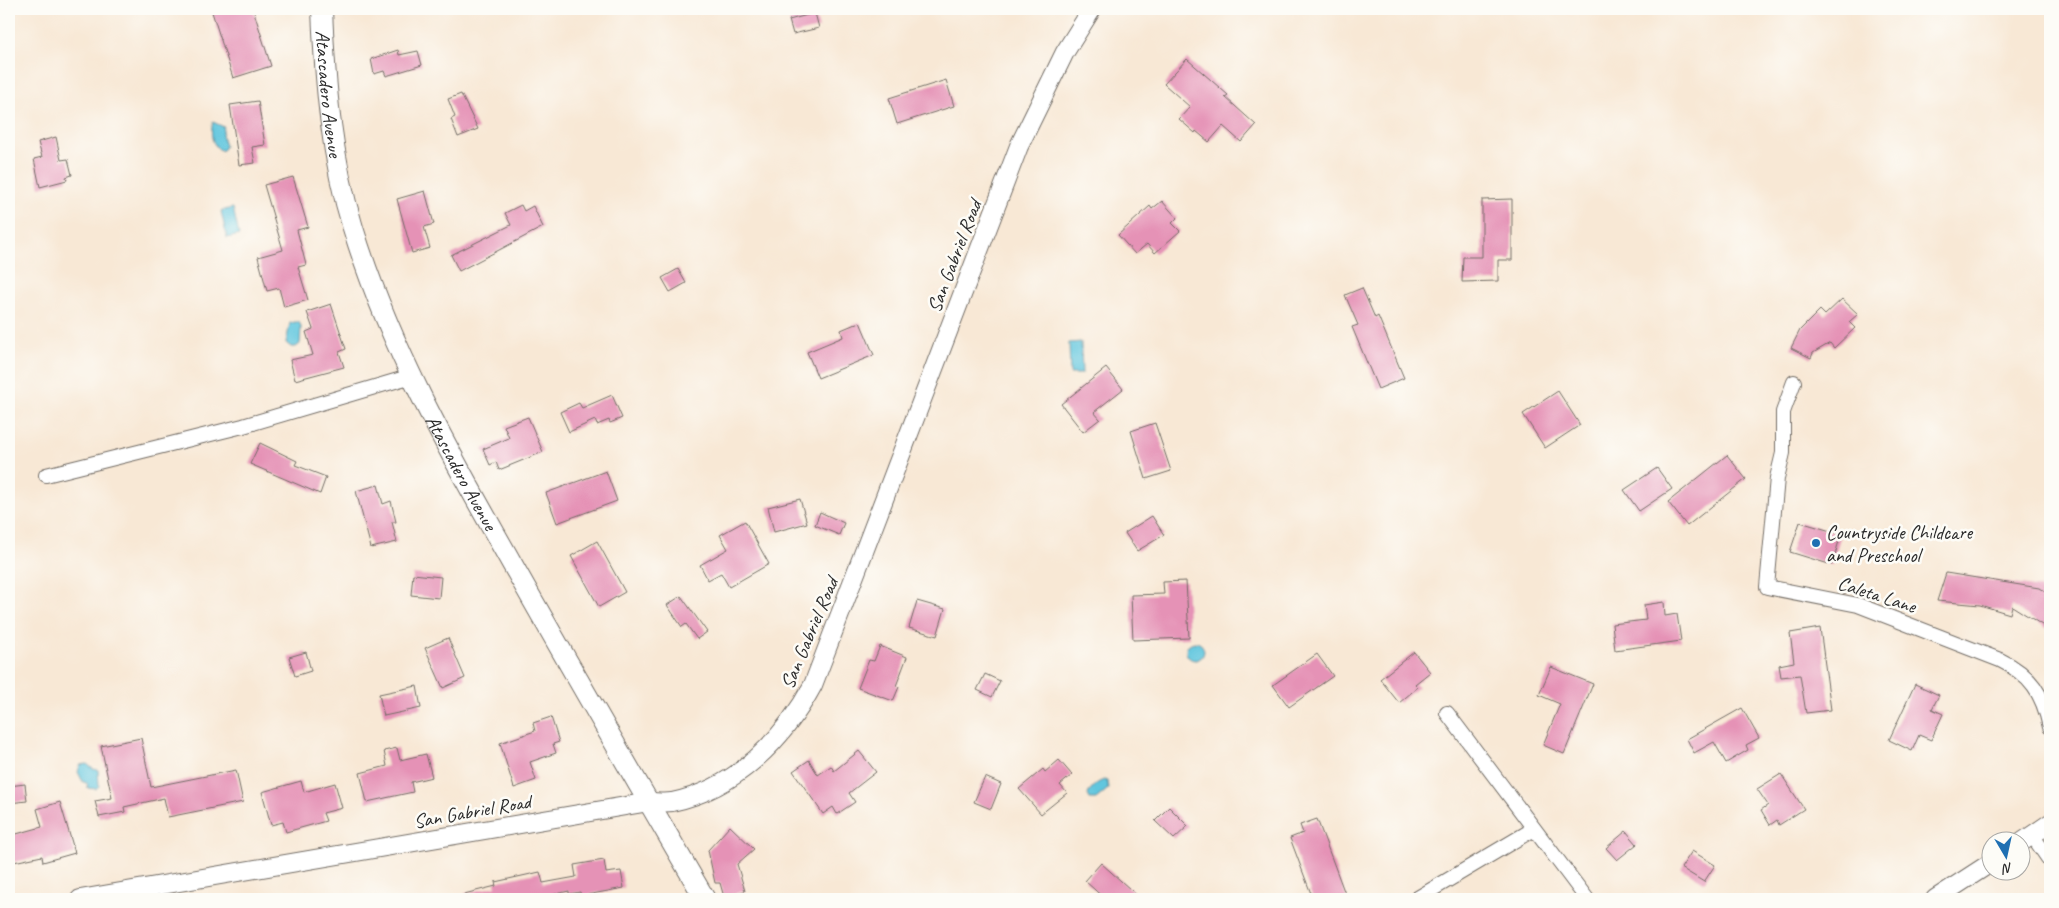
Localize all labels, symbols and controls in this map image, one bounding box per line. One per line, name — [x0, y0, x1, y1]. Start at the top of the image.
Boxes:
street label: Atascadero Avenue — [310, 30, 348, 161]
street label: San Gabriel Road — [922, 194, 988, 316]
street label: Atascadero Avenue — [420, 411, 503, 536]
place label: Countryside Childcare and Preschool — [1826, 520, 1973, 568]
marker: Countryside Childcare and Preschool — [1810, 537, 1822, 549]
street label: Caleta Lane — [1835, 570, 1920, 619]
street label: San Gabriel Road — [775, 571, 845, 693]
street label: San Gabriel Road — [412, 788, 536, 834]
north arrow — [1982, 830, 2032, 880]
text: N — [2000, 859, 2014, 878]

